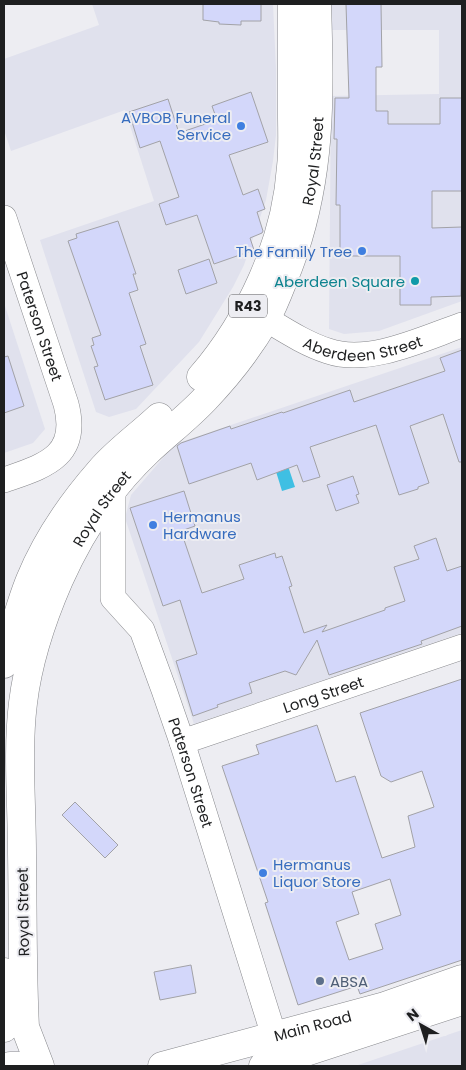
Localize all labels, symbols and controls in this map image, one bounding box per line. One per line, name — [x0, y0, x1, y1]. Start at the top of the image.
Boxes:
place label: AVBOB Funeral Service — [121, 107, 231, 145]
street label: Royal Street — [296, 116, 328, 207]
marker: AVBOB Funeral Service — [235, 120, 247, 132]
place label: The Family Tree — [236, 241, 352, 262]
marker: The Family Tree — [356, 245, 368, 257]
street label: Paterson Street — [12, 269, 68, 384]
place label: Aberdeen Square — [274, 271, 405, 292]
marker: Aberdeen Square — [409, 275, 421, 287]
road number: R43 — [229, 294, 267, 318]
street label: Aberdeen Street — [302, 328, 424, 346]
text: Aberdeen Street — [300, 330, 425, 366]
street label: Royal Street — [67, 465, 135, 550]
place label: Hermanus Hardware — [163, 506, 241, 544]
marker: Hermanus Hardware — [147, 519, 159, 531]
street label: Long Street — [280, 671, 366, 718]
street label: Paterson Street — [164, 715, 219, 830]
place label: Hermanus Liquor Store — [273, 854, 361, 892]
street label: Royal Street — [12, 867, 34, 957]
marker: Hermanus Liquor Store — [257, 867, 269, 879]
place label: ABSA — [330, 971, 368, 992]
marker: ABSA — [314, 975, 326, 987]
north arrow — [396, 1000, 446, 1050]
text: N — [402, 1004, 423, 1026]
street label: Main Road — [272, 1005, 354, 1046]

